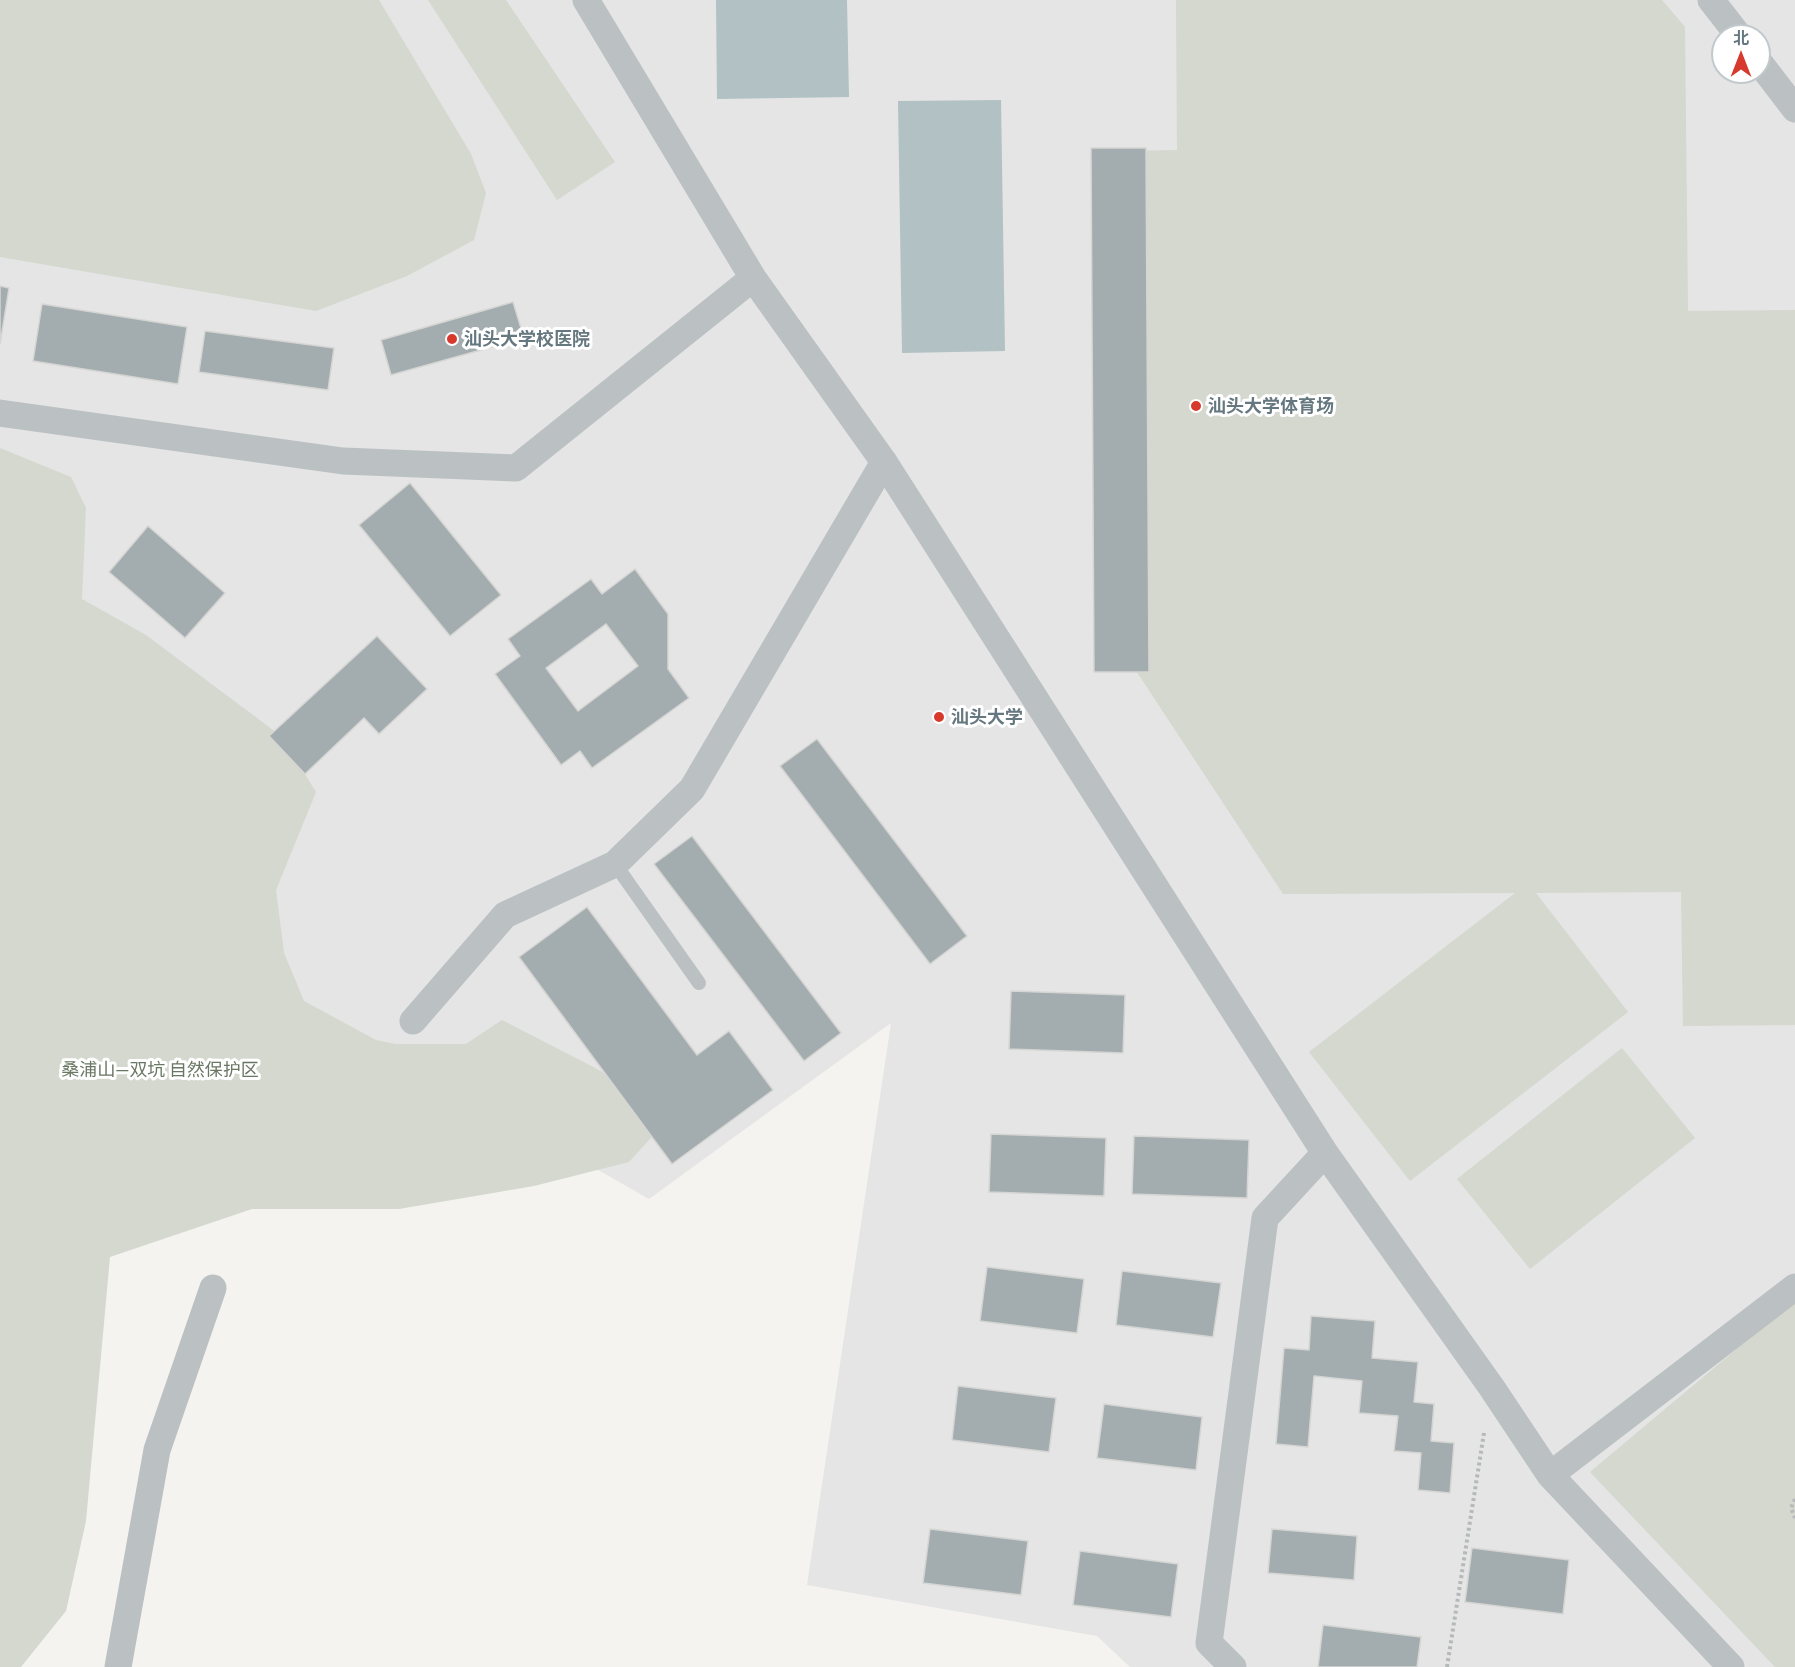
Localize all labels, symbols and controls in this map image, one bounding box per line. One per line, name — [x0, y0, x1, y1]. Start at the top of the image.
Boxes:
north arrow — [1711, 24, 1771, 84]
text: 北 — [1733, 28, 1749, 47]
place label: 汕头大学校医院 — [464, 328, 590, 350]
marker: 汕头大学校医院 — [445, 332, 459, 346]
place label: 汕头大学体育场 — [1208, 395, 1334, 417]
marker: 汕头大学体育场 — [1189, 399, 1203, 413]
place label: 汕头大学 — [951, 706, 1023, 728]
marker: 汕头大学 — [932, 710, 946, 724]
park label: 桑浦山—双坑 自然保护区 — [61, 1059, 259, 1081]

